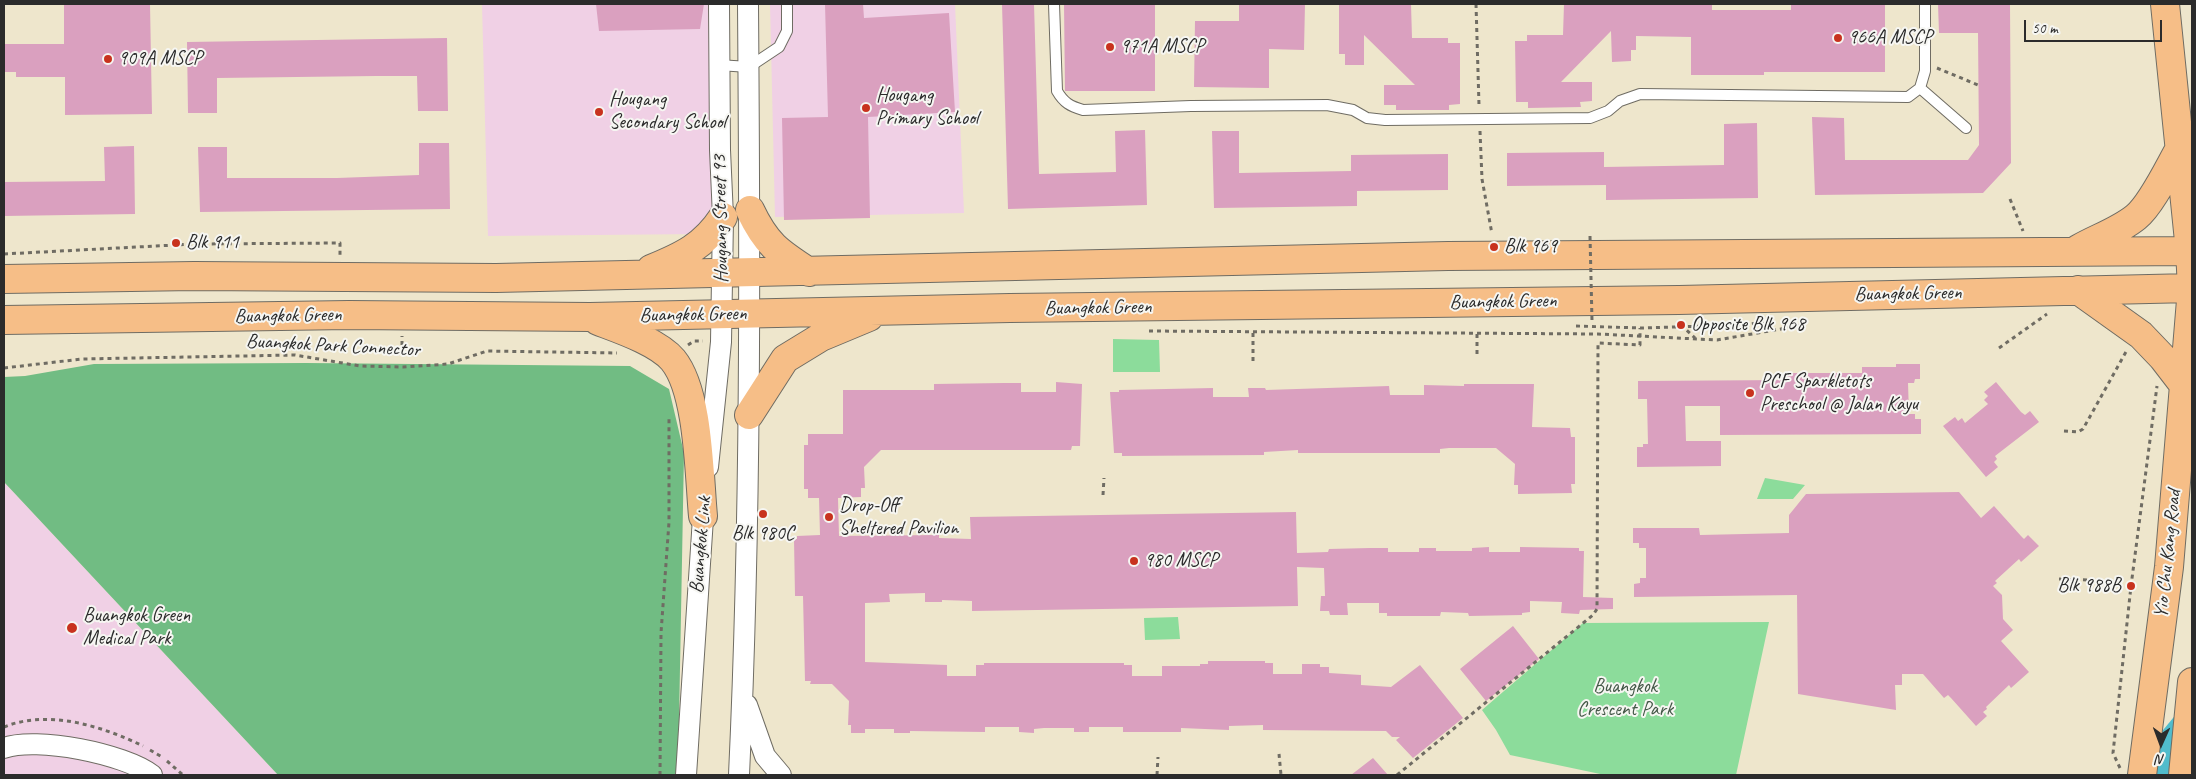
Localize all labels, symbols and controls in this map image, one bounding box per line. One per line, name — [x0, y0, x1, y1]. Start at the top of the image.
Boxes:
scale bar — [2026, 10, 2164, 42]
text: 50 m — [2032, 19, 2058, 38]
place label: 966A MSCP — [1848, 26, 1932, 50]
marker: 966A MSCP — [1832, 32, 1844, 44]
place label: 971A MSCP — [1120, 35, 1204, 59]
marker: 971A MSCP — [1104, 41, 1116, 53]
place label: 909A MSCP — [118, 47, 202, 71]
marker: 909A MSCP — [102, 53, 114, 65]
place label: Hougang Primary School — [876, 84, 978, 131]
place label: Hougang Secondary School — [609, 88, 726, 135]
marker: Hougang Primary School — [860, 102, 872, 114]
marker: Hougang Secondary School — [593, 106, 605, 118]
street label: Hougang Street 93 — [708, 155, 734, 283]
place label: Blk 911 — [186, 231, 239, 255]
place label: Blk 969 — [1504, 235, 1557, 259]
marker: Blk 911 — [170, 237, 182, 249]
marker: Blk 969 — [1488, 241, 1500, 253]
street label: Buangkok Green — [1854, 281, 1962, 307]
street label: Buangkok Green — [1449, 289, 1557, 315]
street label: Buangkok Green — [1044, 295, 1152, 321]
street label: Buangkok Green — [639, 302, 747, 328]
street label: Buangkok Green — [234, 303, 342, 329]
place label: Opposite Blk 968 — [1691, 313, 1805, 337]
marker: Opposite Blk 968 — [1675, 319, 1687, 331]
street label: Buangkok Park Connector — [245, 329, 421, 363]
place label: PCF Sparkletots Preschool @ Jalan Kayu — [1760, 370, 1918, 417]
marker: PCF Sparkletots Preschool @ Jalan Kayu — [1744, 387, 1756, 399]
street label: Yio Chu Kang Road — [2149, 489, 2187, 619]
place label: Drop-Off Sheltered Pavilion — [839, 494, 958, 541]
street label: Buangkok Link — [685, 496, 717, 594]
marker: Blk 980C — [757, 508, 769, 520]
marker: Drop-Off Sheltered Pavilion — [823, 511, 835, 523]
place label: Blk 980C — [732, 522, 794, 546]
place label: 980 MSCP — [1144, 549, 1218, 573]
marker: 980 MSCP — [1128, 555, 1140, 567]
place label: Blk 988B — [2057, 574, 2121, 598]
marker: Blk 988B — [2125, 580, 2137, 592]
place label: Buangkok Green Medical Park — [83, 604, 190, 651]
marker: Buangkok Green Medical Park — [65, 621, 79, 635]
park label: Buangkok Crescent Park — [1577, 675, 1673, 722]
north arrow — [2136, 719, 2186, 769]
text: N — [2156, 751, 2165, 768]

